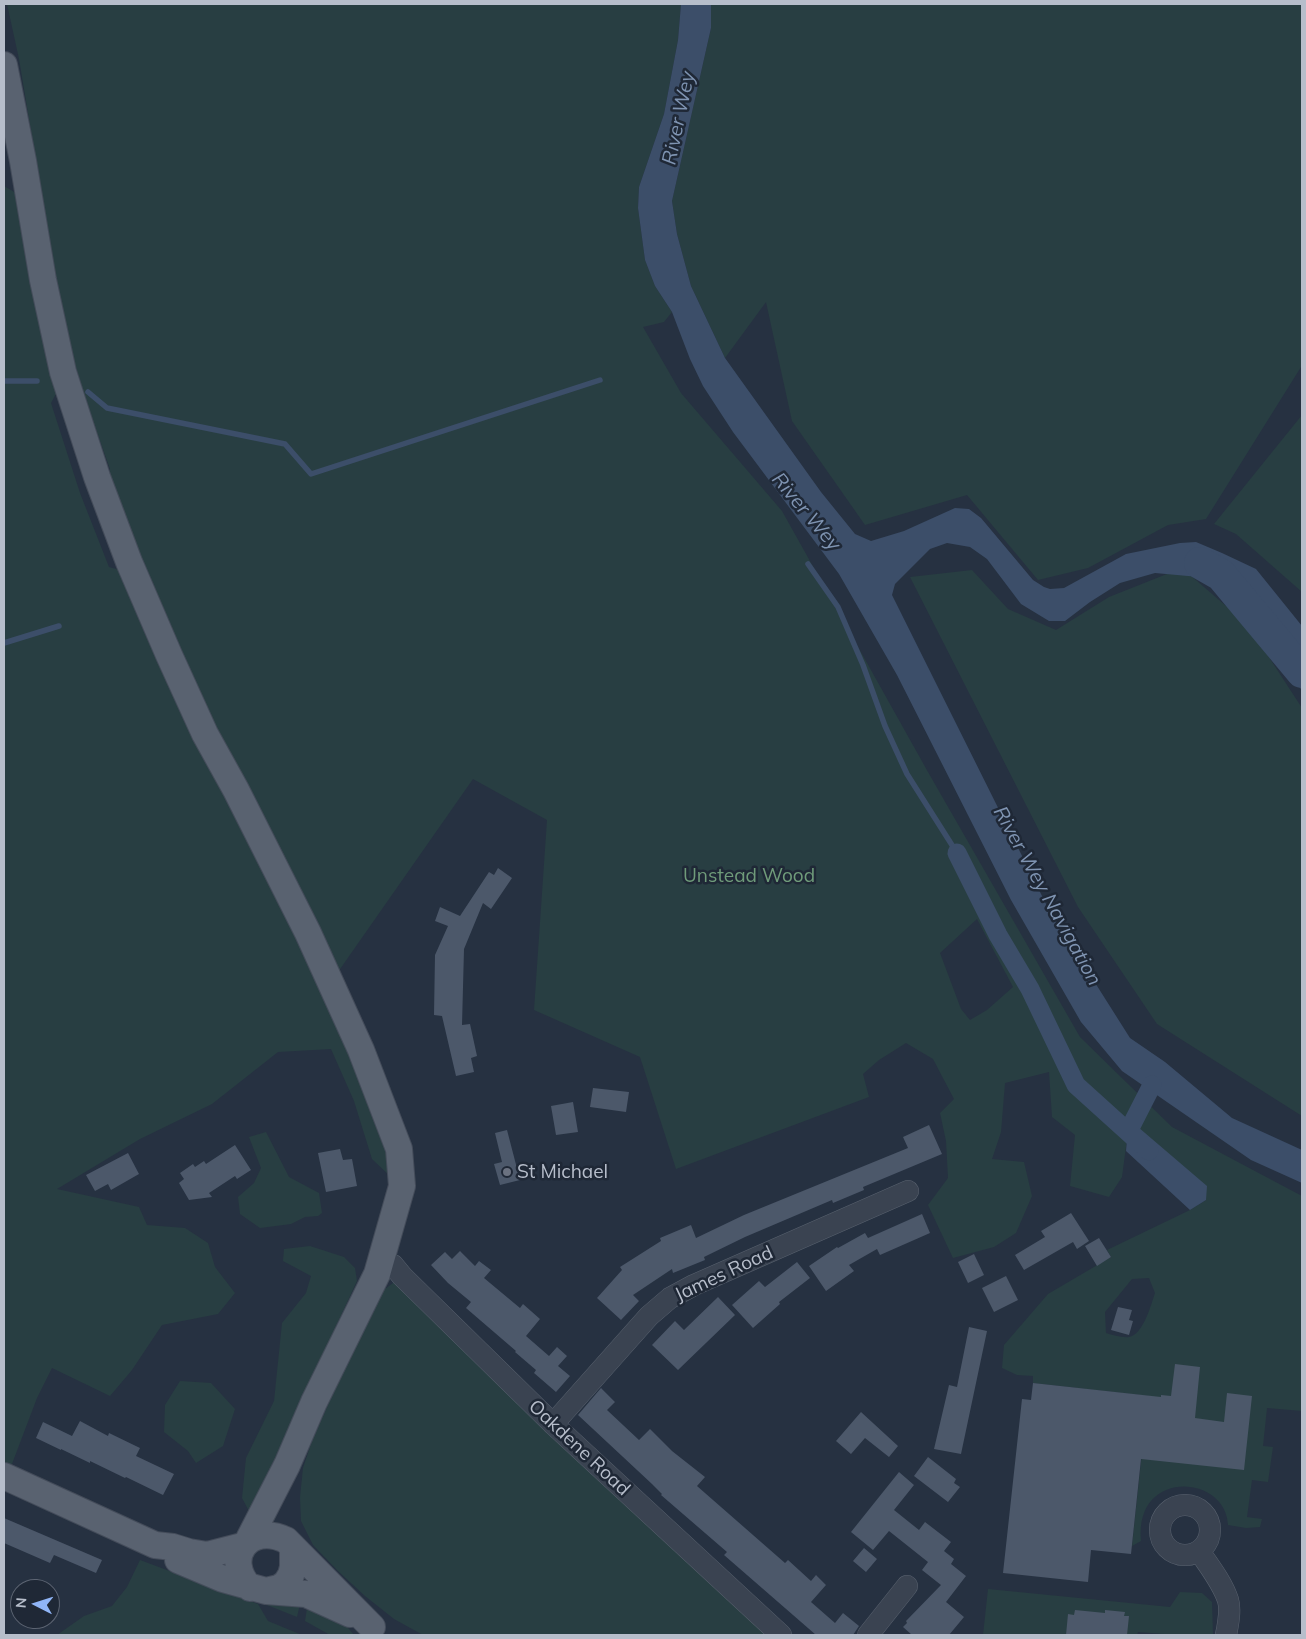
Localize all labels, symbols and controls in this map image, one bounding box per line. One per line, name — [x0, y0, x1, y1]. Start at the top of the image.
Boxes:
water label: River Wey — [657, 69, 701, 167]
water label: River Wey — [766, 468, 846, 556]
water label: River Wey Navigation — [988, 802, 1106, 990]
park label: Unstead Wood — [683, 865, 815, 887]
place label: St Michael — [517, 1161, 608, 1183]
marker: St Michael — [501, 1166, 513, 1178]
street label: James Road — [671, 1241, 777, 1307]
street label: Oakdene Road — [524, 1395, 634, 1501]
north arrow — [10, 1579, 60, 1629]
text: N — [12, 1597, 30, 1609]

